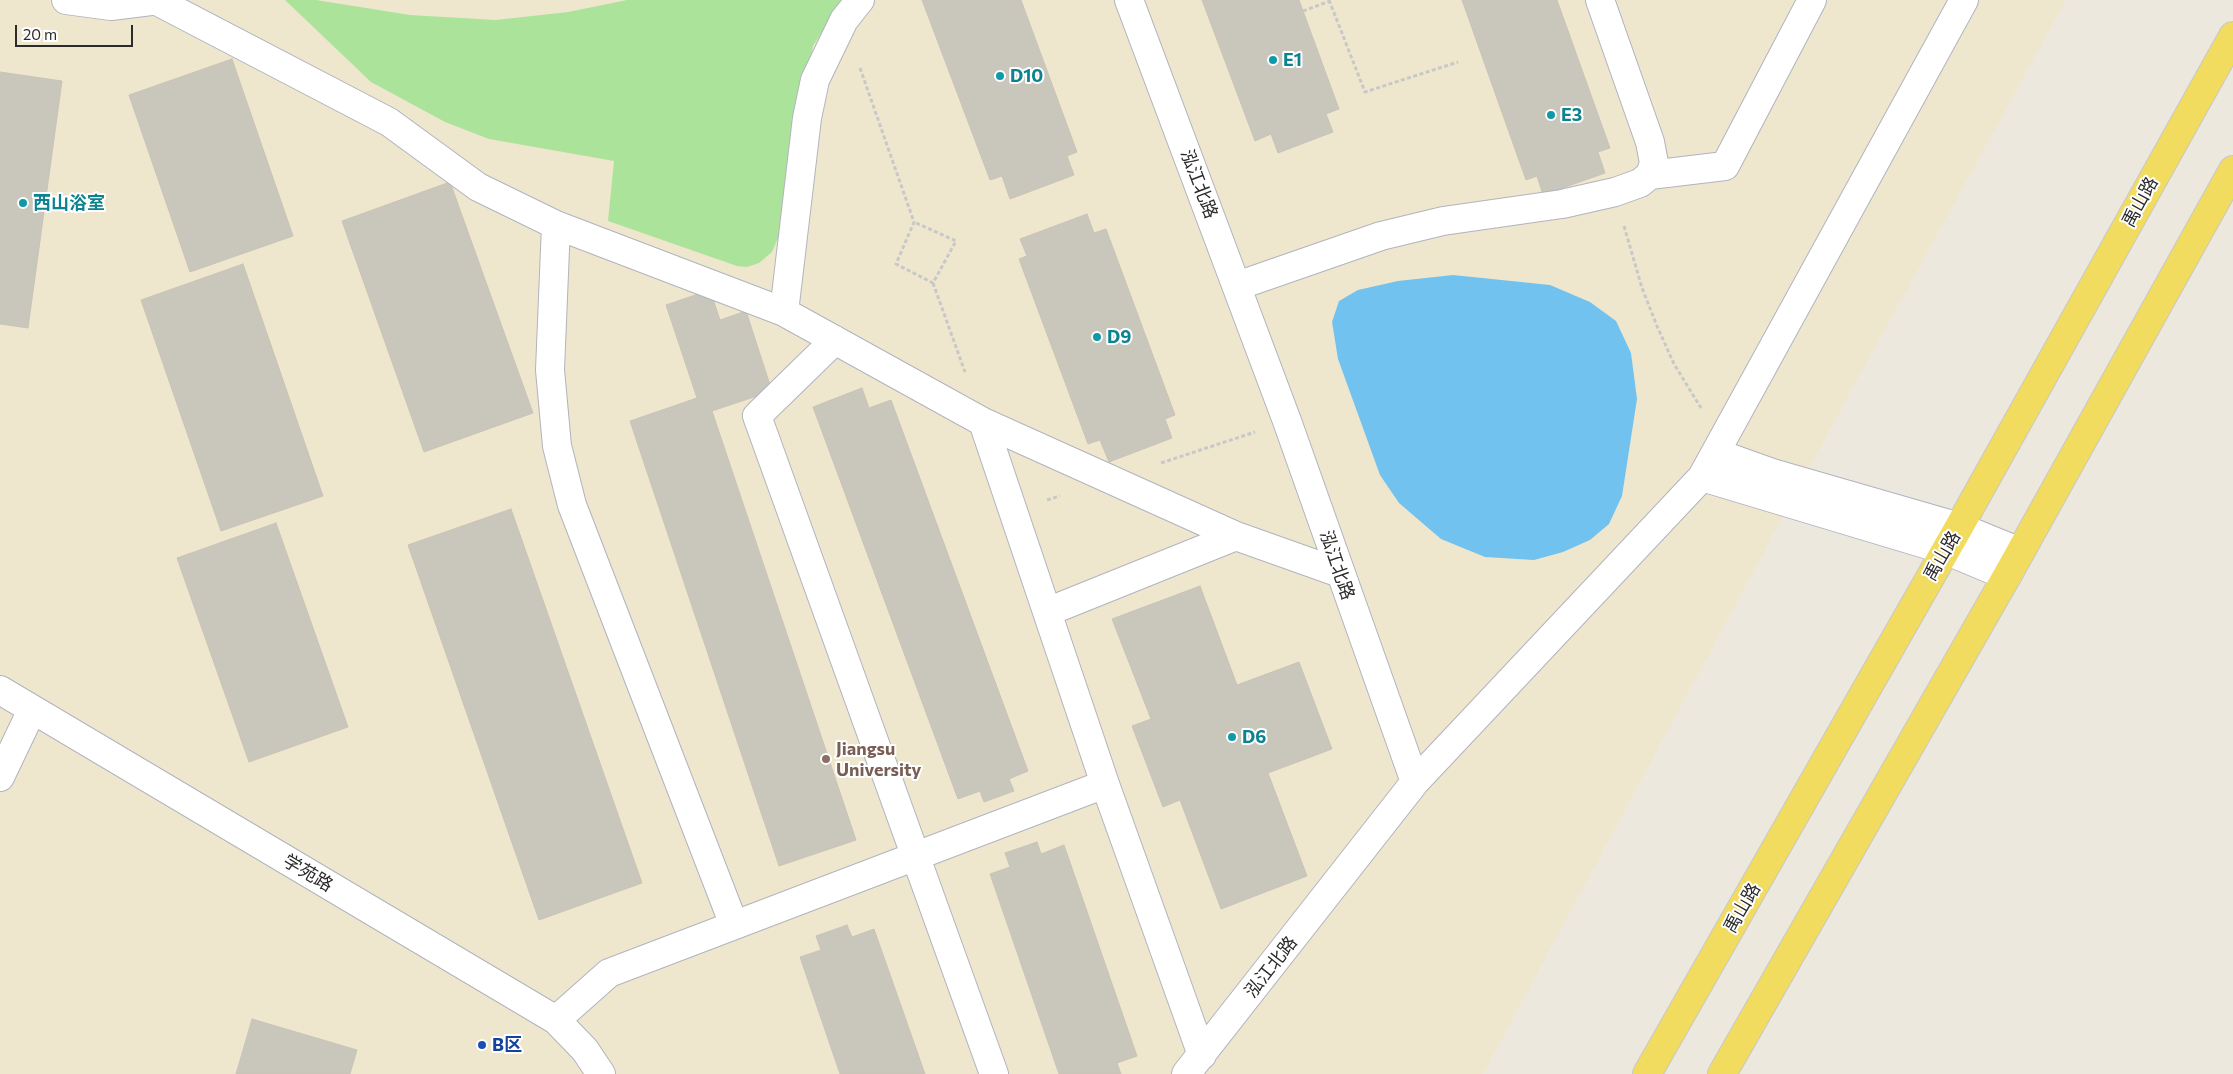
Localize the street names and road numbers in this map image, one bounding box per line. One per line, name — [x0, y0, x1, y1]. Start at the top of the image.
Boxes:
street label: 泓江北路 — [1176, 147, 1222, 221]
street label: 禹山路 — [2117, 173, 2163, 231]
street label: 泓江北路 — [1315, 527, 1359, 603]
street label: 禹山路 — [1919, 527, 1965, 585]
street label: 学苑路 — [279, 850, 337, 896]
street label: 禹山路 — [1719, 879, 1765, 937]
street label: 泓江北路 — [1240, 932, 1302, 1002]

